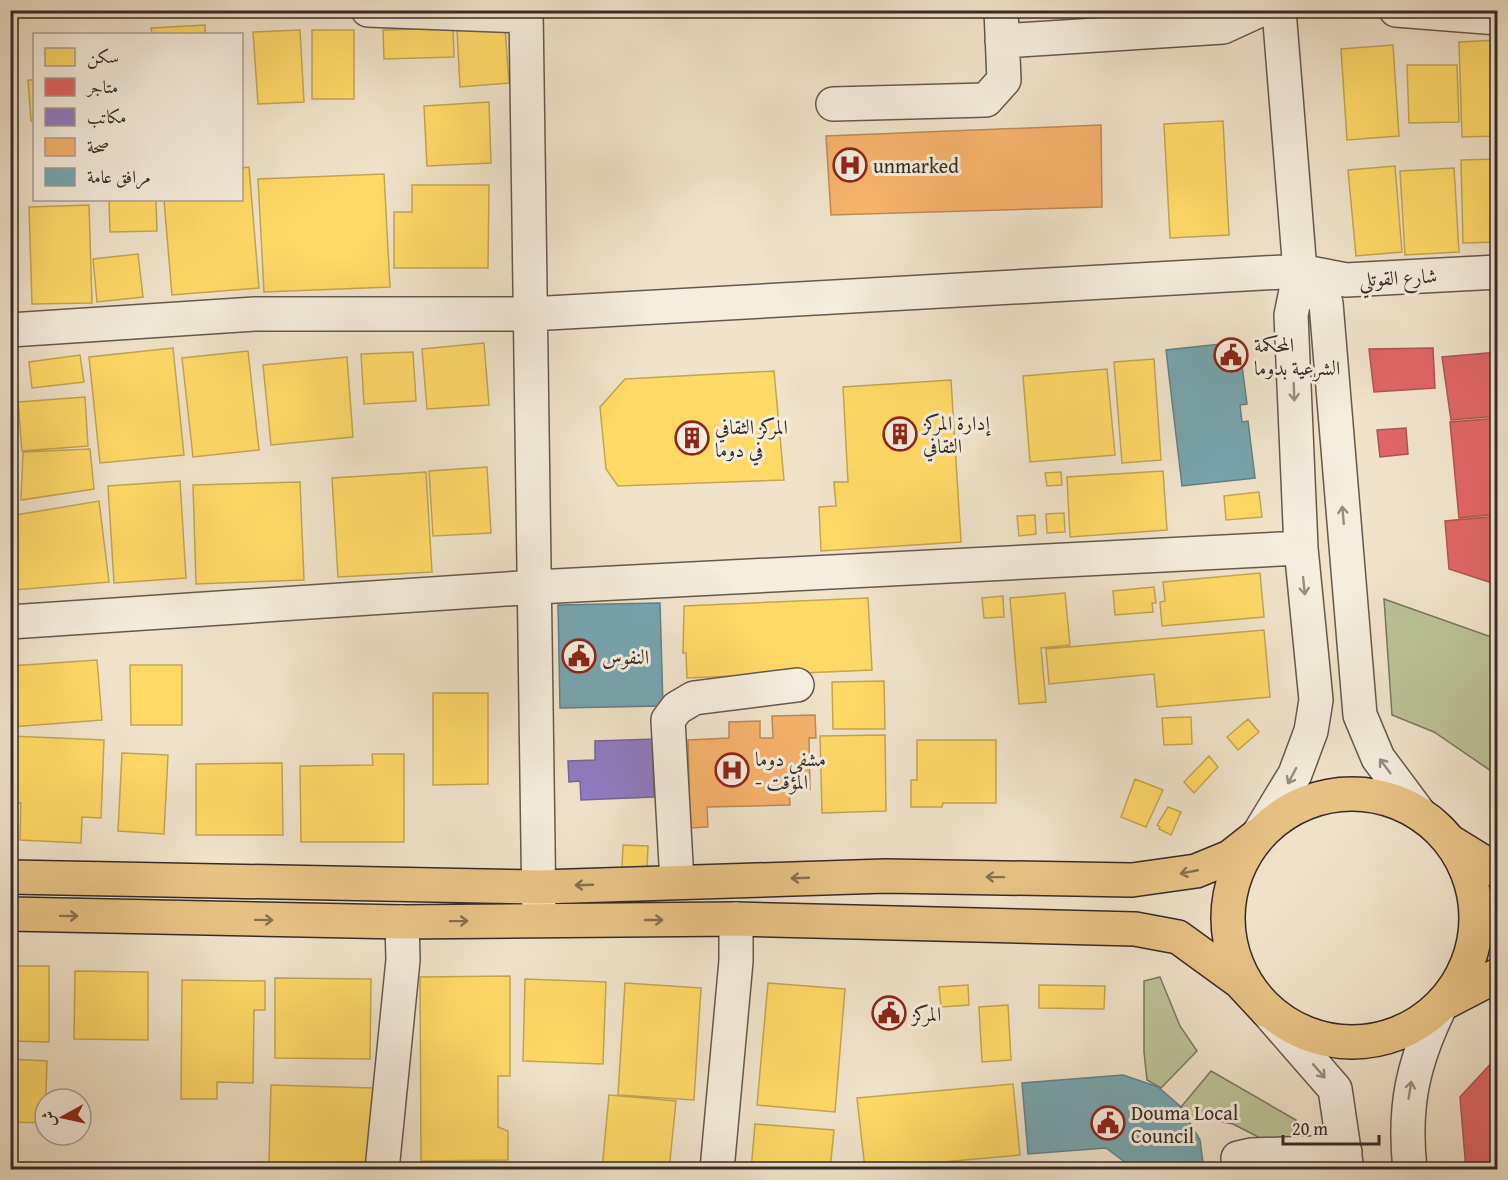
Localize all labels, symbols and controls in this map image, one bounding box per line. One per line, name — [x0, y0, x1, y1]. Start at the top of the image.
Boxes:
legend — [33, 33, 243, 201]
text: سكن — [87, 43, 119, 70]
text: متاجر — [85, 73, 118, 100]
text: مكاتب — [87, 103, 127, 130]
text: صحة — [87, 133, 109, 160]
hospital icon: unmarked — [832, 147, 868, 183]
place label: unmarked — [873, 151, 959, 180]
text: مرافق عامة — [87, 163, 151, 190]
street label: شارع القوتلي — [1358, 260, 1438, 300]
place label: المحكمة الشرعية بدوما — [1254, 330, 1340, 382]
public building icon: المحكمة الشرعية بدوما — [1213, 337, 1249, 373]
one-way arrow — [1289, 381, 1300, 401]
place label: إدارة المركز الثقافي — [921, 408, 991, 462]
place label: المركز الثقافي في دوما — [715, 412, 788, 466]
building icon: إدارة المركز الثقافي — [882, 416, 918, 452]
building icon: المركز الثقافي في دوما — [674, 420, 710, 456]
one-way arrow — [1338, 505, 1349, 525]
one-way arrow — [1299, 576, 1310, 596]
public building icon: النفوس — [561, 638, 597, 674]
place label: النفوس — [602, 642, 649, 671]
place label: مشفى دوما - المؤقت — [755, 744, 826, 796]
hospital icon: مشفى دوما - المؤقت — [714, 752, 750, 788]
one-way arrow — [1378, 759, 1391, 775]
one-way arrow — [1286, 767, 1297, 785]
one-way arrow — [1180, 867, 1199, 878]
one-way arrow — [790, 872, 810, 884]
one-way arrow — [985, 872, 1005, 883]
one-way arrow — [574, 880, 594, 891]
one-way arrow — [58, 910, 78, 921]
one-way arrow — [253, 914, 273, 925]
one-way arrow — [643, 914, 663, 926]
one-way arrow — [448, 916, 468, 927]
public building icon: المركز — [871, 995, 907, 1031]
place label: المركز — [910, 999, 941, 1028]
one-way arrow — [1312, 1063, 1326, 1078]
one-way arrow — [1405, 1081, 1416, 1101]
north arrow — [33, 1087, 93, 1147]
place label: Douma Local Council — [1131, 1098, 1239, 1150]
public building icon: Douma Local Council — [1090, 1105, 1126, 1141]
scale bar — [1283, 1108, 1379, 1146]
text: ش — [35, 1110, 61, 1129]
text: 20 m — [1292, 1115, 1328, 1142]

